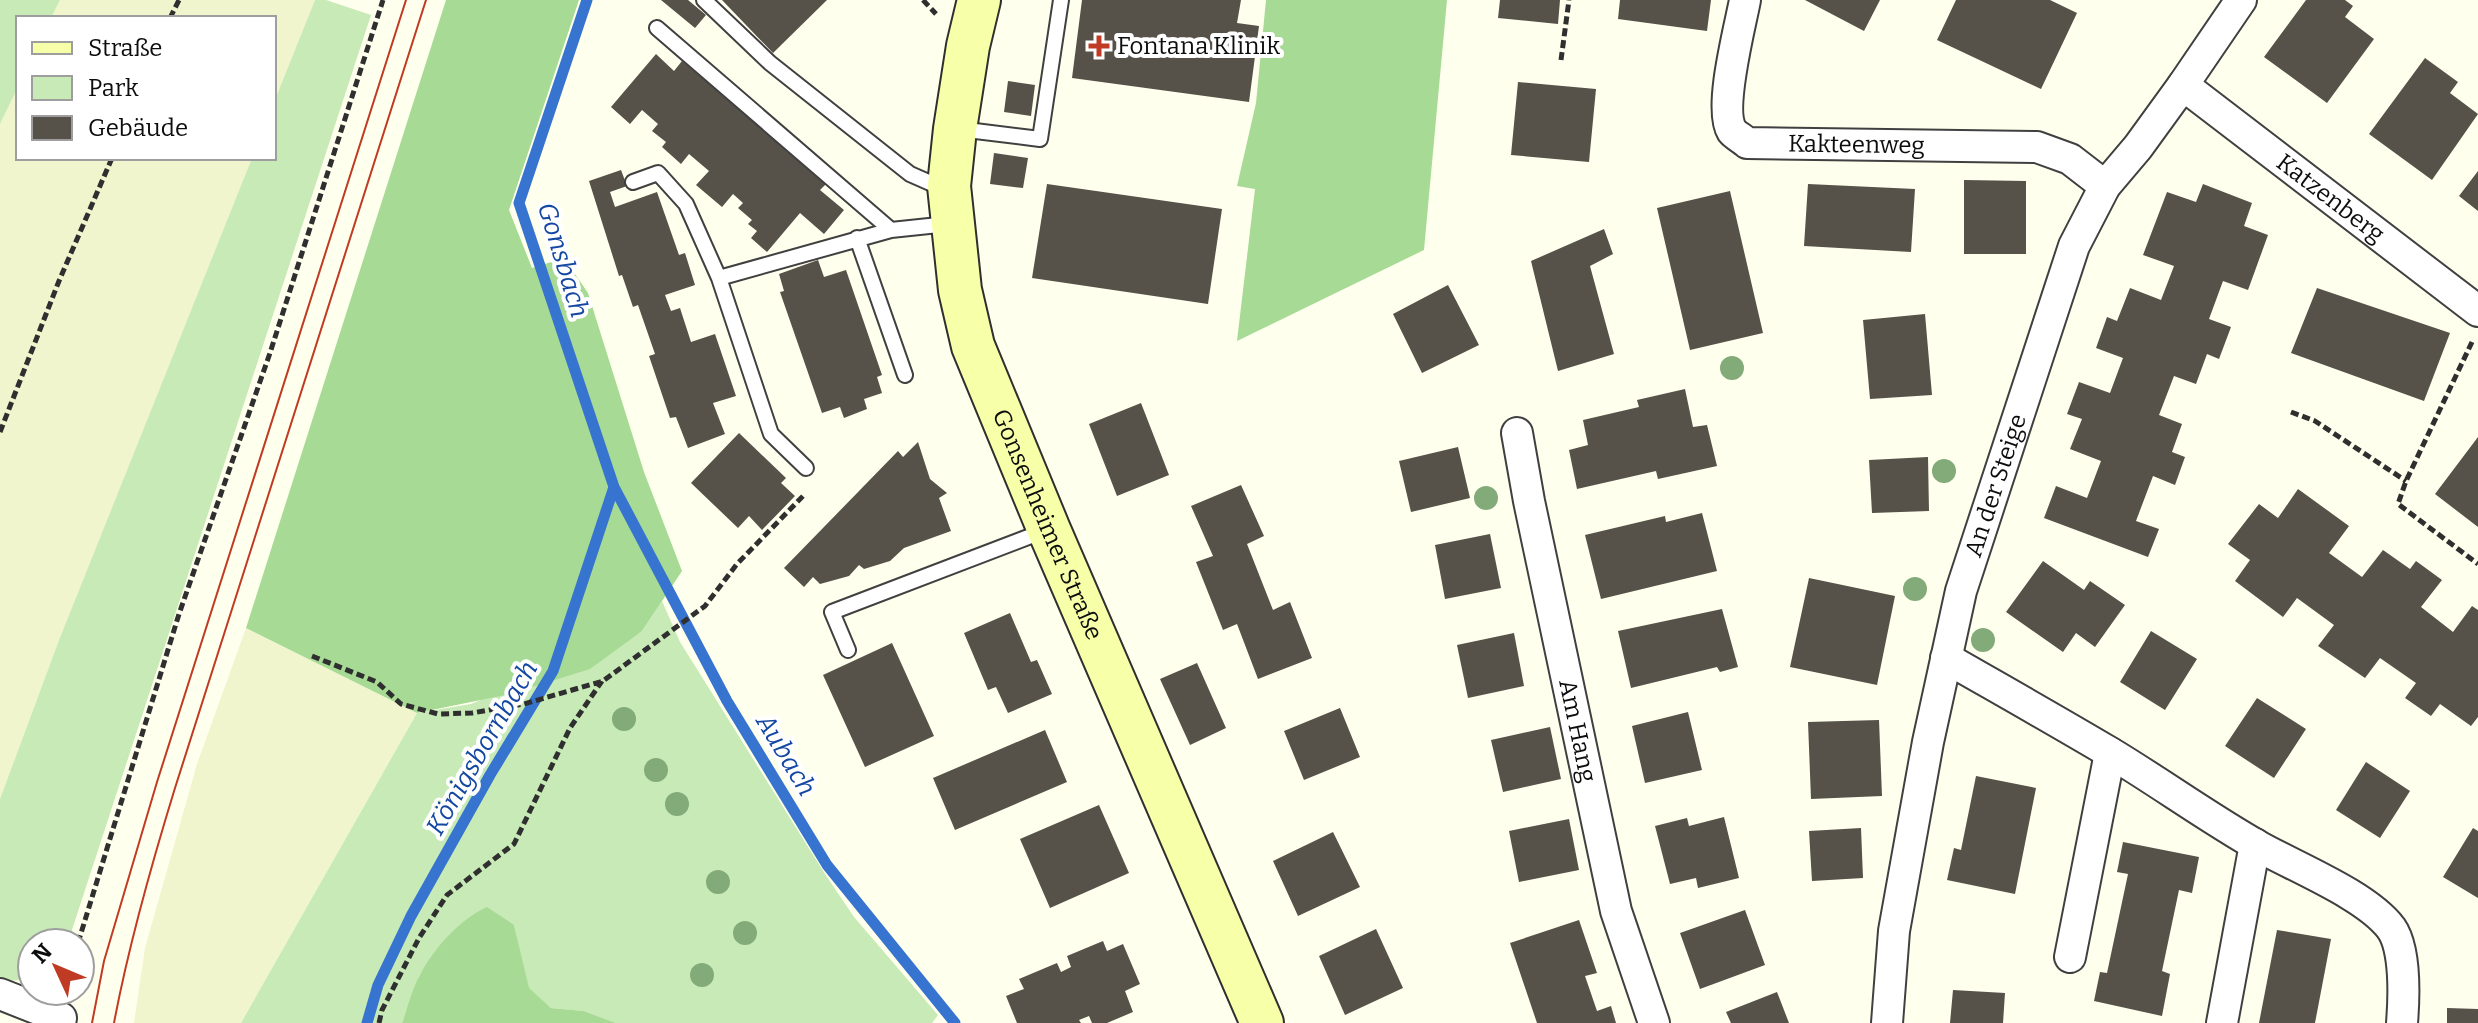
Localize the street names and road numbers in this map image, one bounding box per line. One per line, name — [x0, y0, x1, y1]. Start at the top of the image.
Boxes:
street label: Kakteenweg — [1788, 130, 1925, 159]
street label: Katzenberg — [2271, 148, 2390, 248]
street label: Gonsenheimer Straße — [987, 405, 1109, 644]
street label: An der Steige — [1959, 411, 2032, 560]
street label: Am Hang — [1553, 677, 1602, 785]

